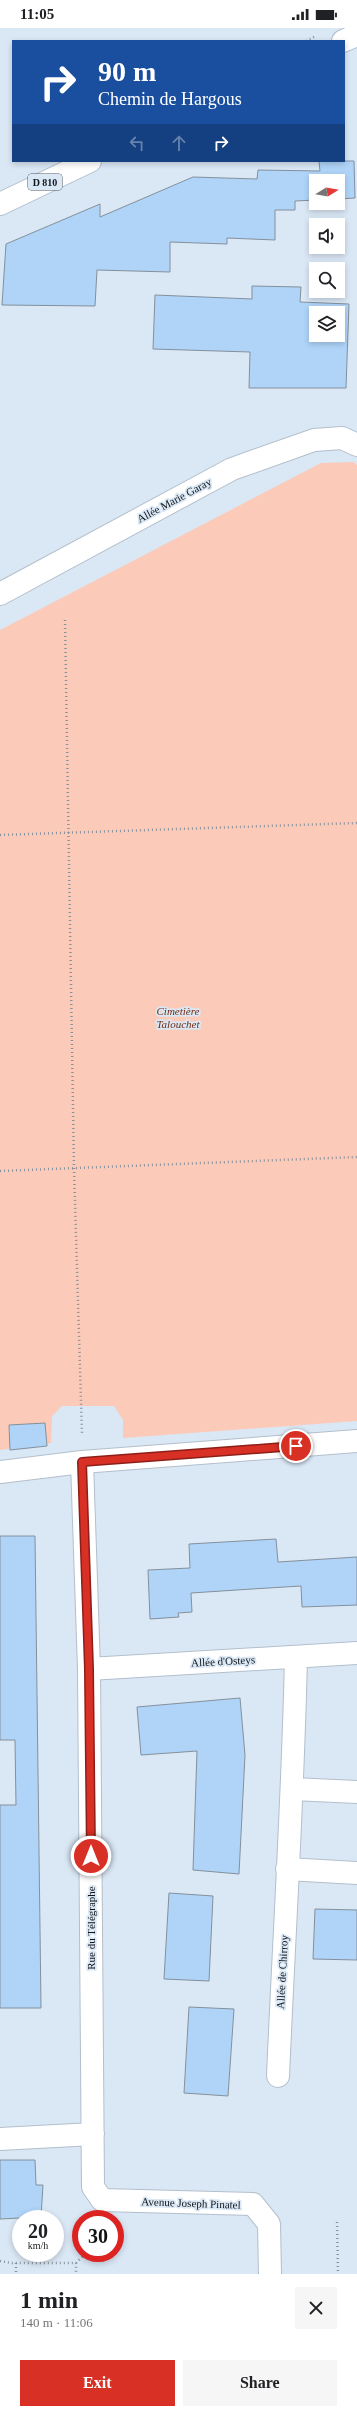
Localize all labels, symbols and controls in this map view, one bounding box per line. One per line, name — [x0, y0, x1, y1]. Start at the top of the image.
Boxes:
text: 11:05 — [20, 6, 54, 22]
icon: right — [32, 56, 84, 108]
text: 90 m — [98, 56, 156, 87]
text: Chemin de Hargous — [98, 89, 242, 109]
icon: left — [126, 132, 148, 154]
icon: ahead — [168, 132, 190, 154]
icon: right — [210, 132, 232, 154]
road number: D 810 — [28, 174, 62, 190]
north arrow — [309, 174, 345, 210]
map controls — [309, 174, 345, 342]
button: sound — [309, 218, 345, 254]
button: search — [309, 262, 345, 298]
button: layers — [309, 306, 345, 342]
street label: Allée Marie Garay — [135, 475, 214, 525]
park label: Cimetière Talouchet — [157, 1005, 200, 1030]
pin — [279, 1429, 313, 1463]
icon: arrive — [285, 1435, 307, 1457]
street label: Allée d'Osteys — [191, 1653, 255, 1669]
position arrow — [70, 1835, 112, 1877]
street label: Rue du Télégraphe — [85, 1886, 97, 1970]
street label: Allée de Chirroy — [274, 1934, 290, 2009]
street label: Avenue Joseph Pinatel — [141, 2195, 241, 2211]
speed limit sign: 30 — [72, 2210, 124, 2262]
text: 20 — [28, 2220, 48, 2242]
text: km/h — [28, 2240, 48, 2251]
text: 1 min — [20, 2287, 78, 2313]
button: close — [295, 2287, 337, 2329]
text: 140 m · 11:06 — [20, 2315, 93, 2330]
button: Exit — [20, 2360, 175, 2406]
button: Share — [183, 2360, 337, 2406]

